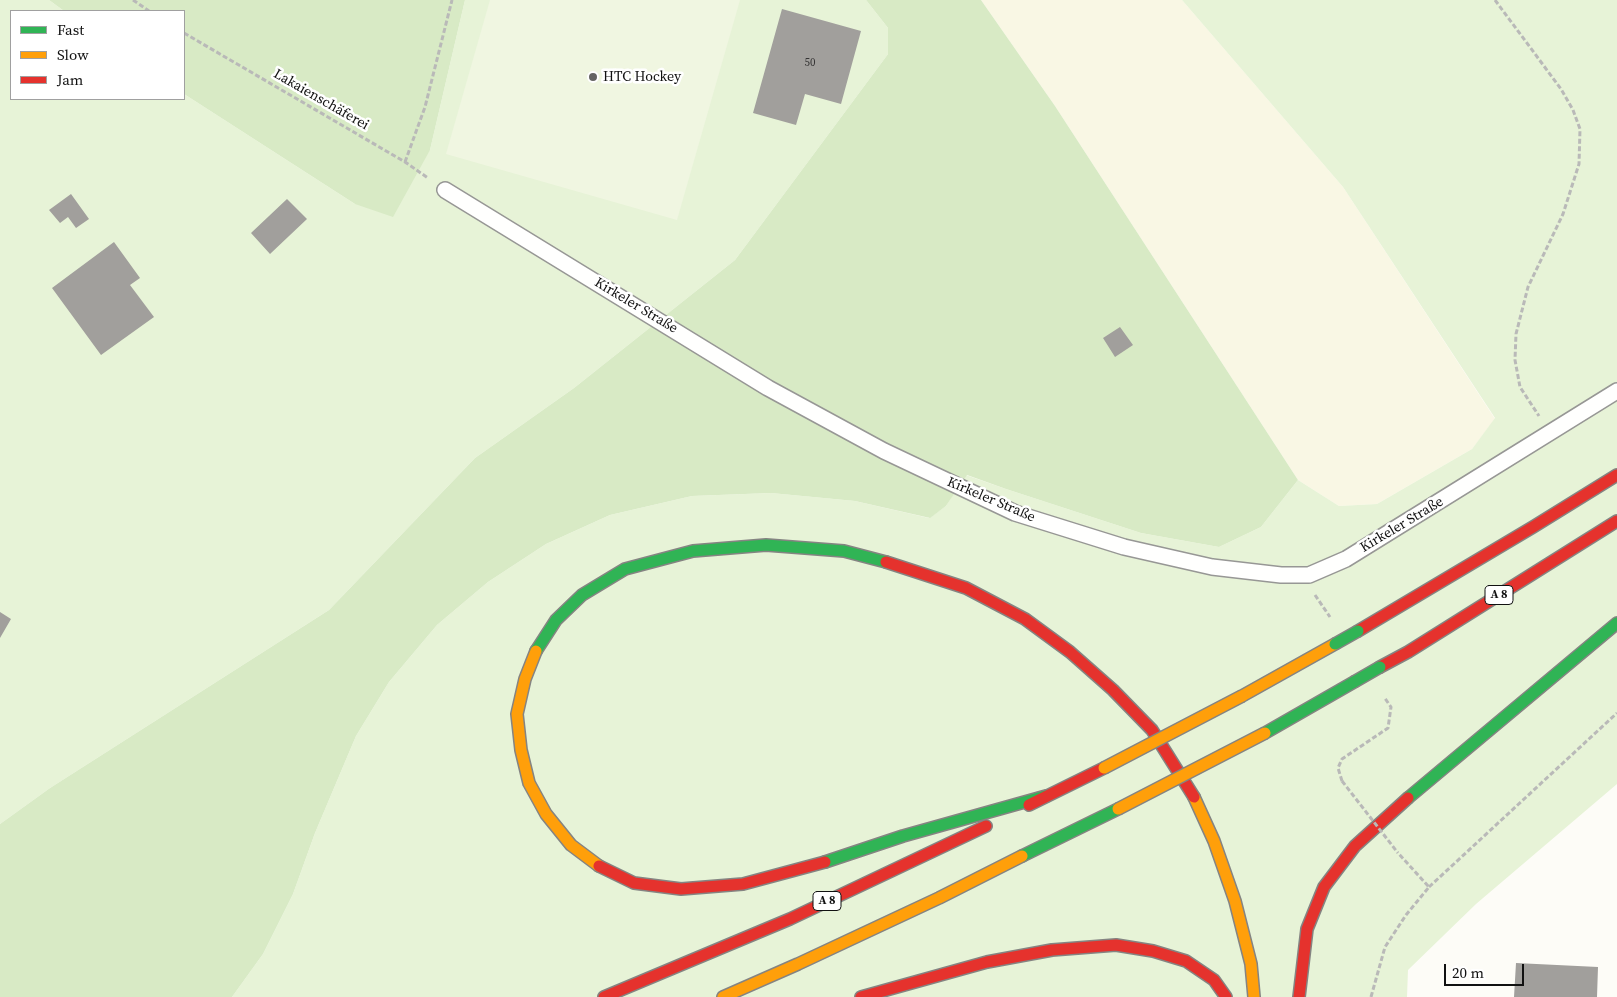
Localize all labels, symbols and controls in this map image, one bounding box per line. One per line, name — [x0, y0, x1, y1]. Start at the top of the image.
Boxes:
legend — [10, 10, 185, 100]
text: Fast — [57, 19, 84, 40]
text: Slow — [57, 44, 89, 65]
house number: 50 — [805, 56, 815, 70]
street label: Lakaienschäferei — [270, 66, 372, 134]
text: Jam — [57, 69, 83, 90]
place label: HTC Hockey — [603, 69, 681, 85]
marker: HTC Hockey — [587, 71, 599, 83]
street label: Kirkeler Straße — [591, 275, 681, 337]
street label: Kirkeler Straße — [944, 474, 1038, 526]
street label: Kirkeler Straße — [1357, 494, 1447, 556]
road number: A 8 — [1485, 586, 1513, 604]
road number: A 8 — [813, 891, 841, 910]
scale bar — [1447, 954, 1527, 986]
text: 20 m — [1452, 962, 1484, 983]

